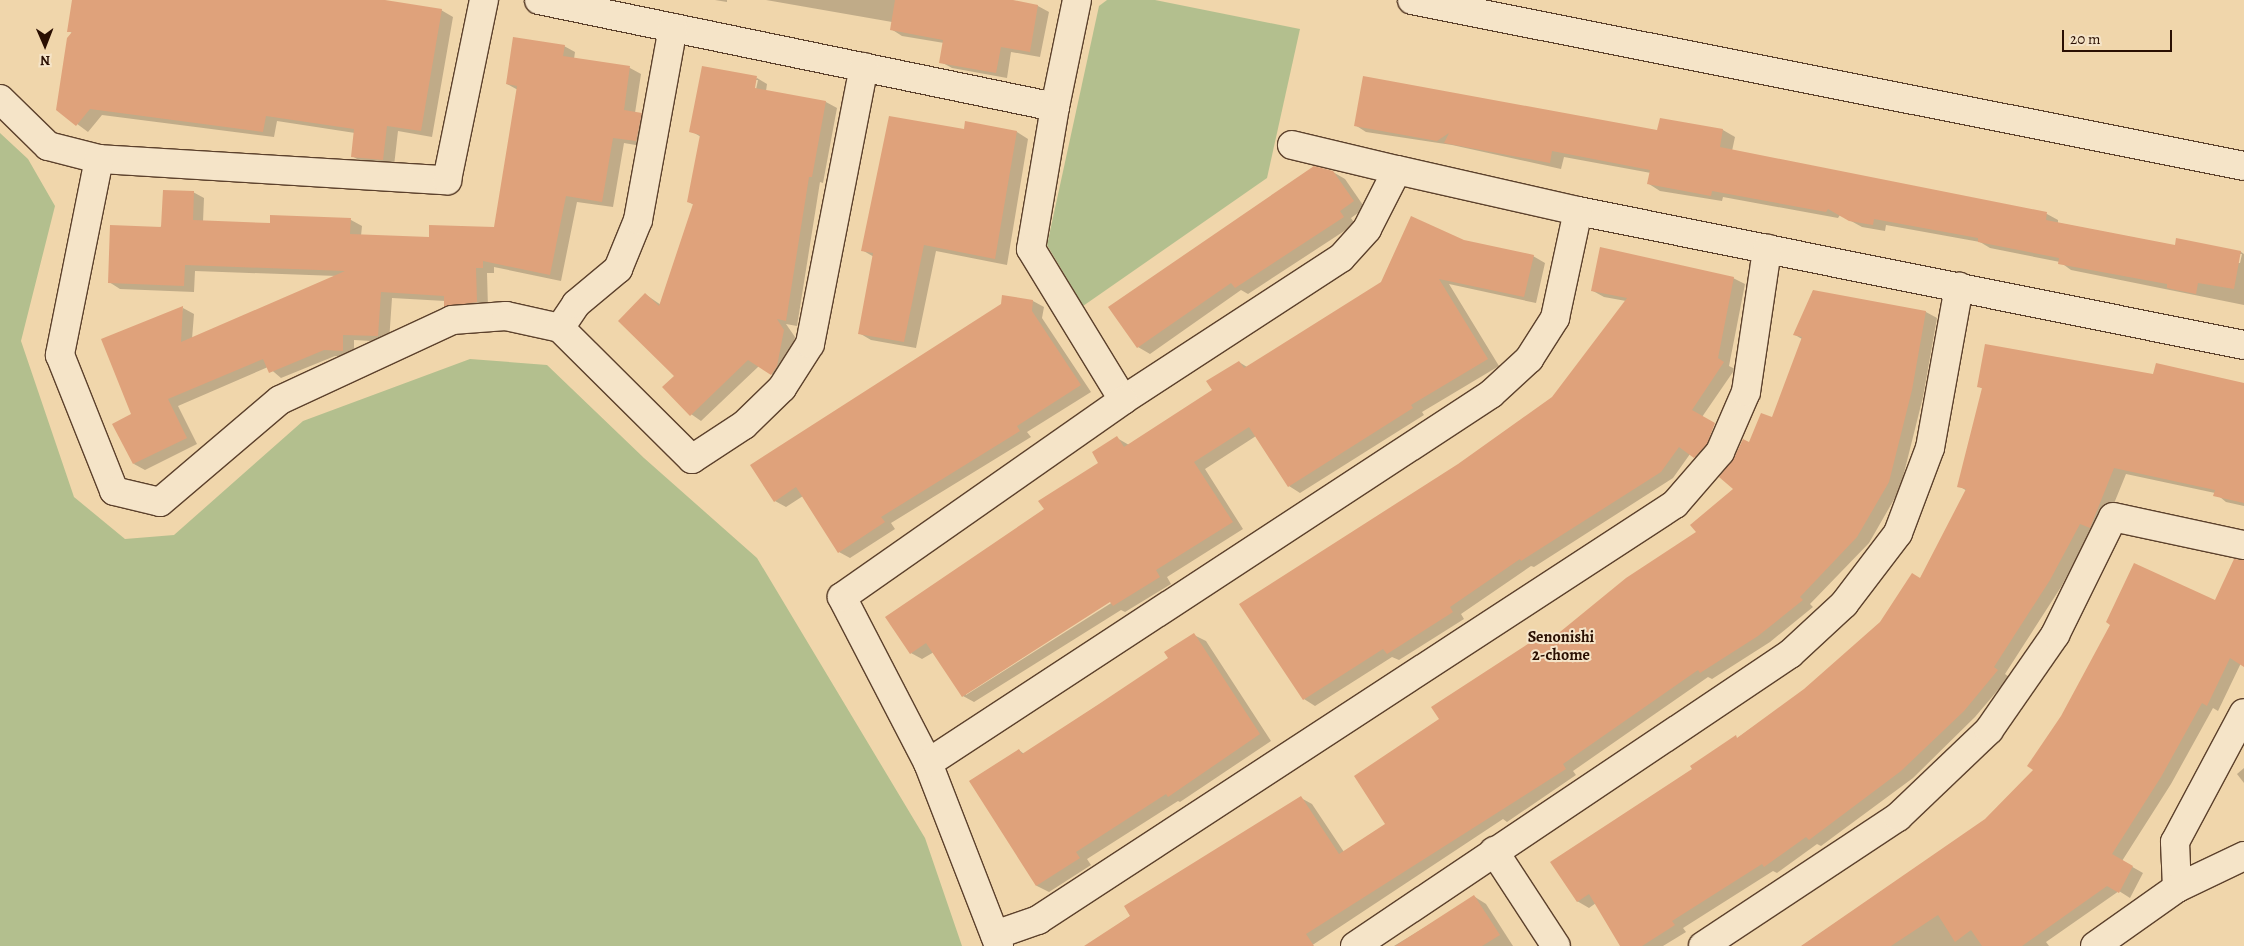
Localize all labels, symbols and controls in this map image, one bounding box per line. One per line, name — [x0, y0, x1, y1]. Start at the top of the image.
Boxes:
north arrow — [20, 20, 70, 70]
scale bar — [2064, 20, 2174, 52]
text: 20 m — [2070, 29, 2101, 49]
text: N — [40, 51, 51, 70]
district label: Senonishi 2-chome — [1528, 627, 1594, 665]

